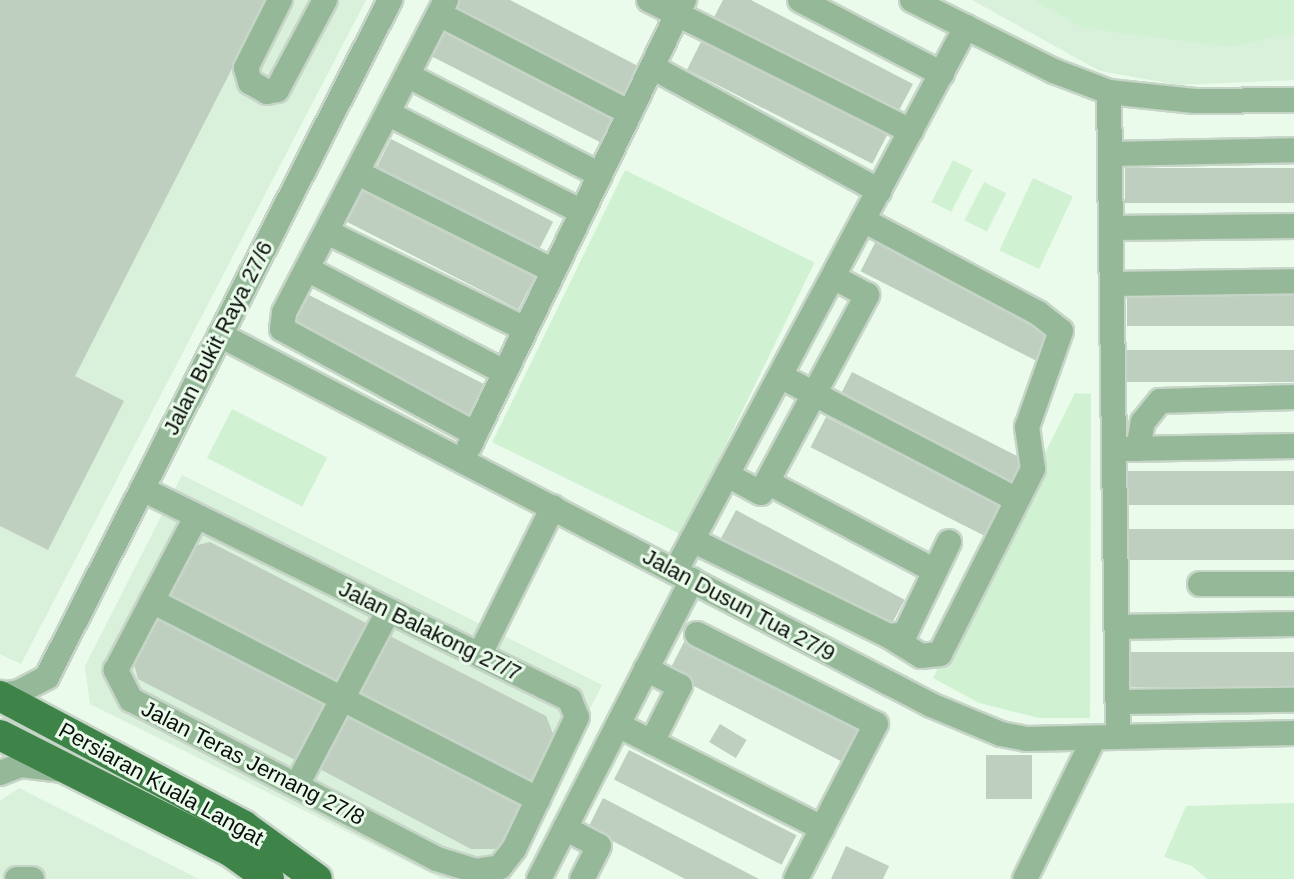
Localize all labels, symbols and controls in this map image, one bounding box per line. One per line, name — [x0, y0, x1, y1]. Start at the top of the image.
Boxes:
street label: Jalan Bukit Raya 27/6 — [158, 237, 278, 439]
street label: Jalan Dusun Tua 27/9 — [638, 543, 840, 667]
street label: Jalan Balakong 27/7 — [335, 575, 525, 687]
street label: Jalan Teras Jernang 27/8 — [137, 695, 369, 831]
street label: Persiaran Kuala Langat — [54, 717, 268, 851]

